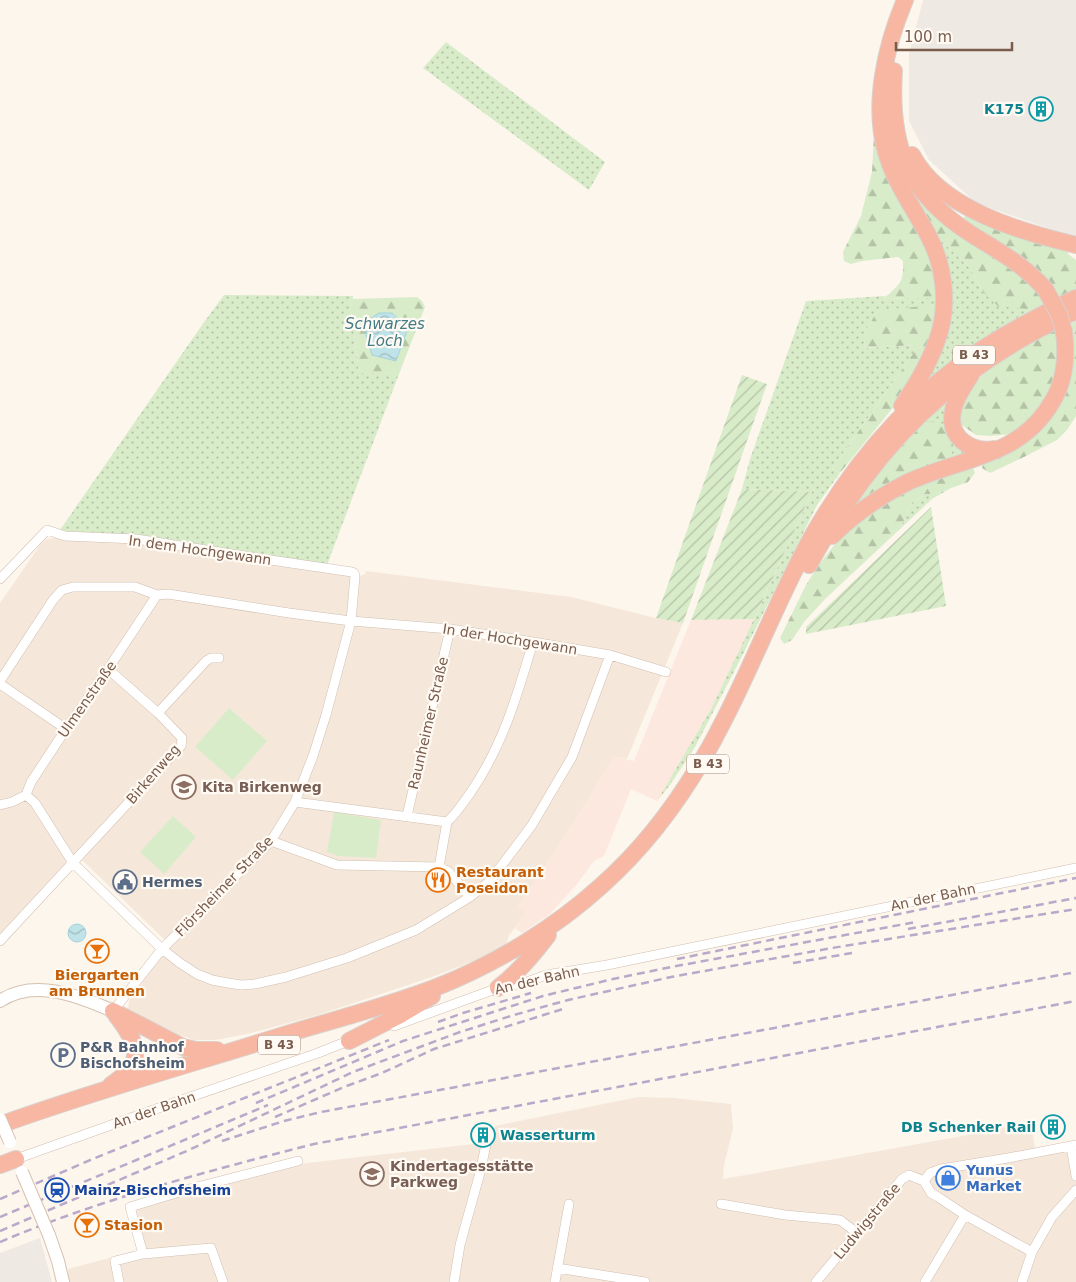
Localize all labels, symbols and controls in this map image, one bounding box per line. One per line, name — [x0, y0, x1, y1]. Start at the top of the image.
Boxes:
scale bar — [896, 20, 1012, 52]
text: 100 m — [904, 28, 952, 46]
building icon: K175 — [1028, 96, 1054, 122]
place label: K175 — [984, 101, 1024, 117]
water label: Schwarzes Loch — [345, 315, 425, 350]
road number: B 43 — [953, 346, 995, 364]
street label: In dem Hochgewann — [128, 532, 272, 568]
street label: In der Hochgewann — [442, 620, 578, 658]
street label: Raunheimer Straße — [405, 655, 451, 791]
street label: Ulmenstraße — [55, 658, 119, 740]
street label: Birkenweg — [123, 741, 183, 807]
road number: B 43 — [687, 754, 729, 774]
school or university icon: Kita Birkenweg — [171, 774, 197, 800]
place label: Kita Birkenweg — [202, 779, 322, 795]
street label: Flörsheimer Straße — [172, 832, 276, 940]
place label: Restaurant Poseidon — [456, 864, 544, 896]
restaurant icon: Restaurant Poseidon — [425, 867, 451, 893]
public building icon: Hermes — [112, 869, 138, 895]
place label: Hermes — [142, 874, 203, 890]
street label: An der Bahn — [889, 880, 977, 914]
bar icon: Biergarten am Brunnen — [84, 938, 110, 964]
street label: An der Bahn — [493, 962, 581, 998]
place label: Biergarten am Brunnen — [49, 967, 145, 999]
road number: B 43 — [258, 1036, 300, 1054]
place label: P&R Bahnhof Bischofsheim — [80, 1039, 185, 1071]
parking icon: P&R Bahnhof Bischofsheim — [50, 1042, 76, 1068]
street label: An der Bahn — [110, 1088, 198, 1132]
building icon: DB Schenker Rail — [1040, 1114, 1066, 1140]
place label: DB Schenker Rail — [901, 1119, 1036, 1135]
building icon: Wasserturm — [470, 1122, 496, 1148]
place label: Wasserturm — [500, 1127, 596, 1143]
place label: Kindertagesstätte Parkweg — [390, 1158, 533, 1190]
school or university icon: Kindertagesstätte Parkweg — [359, 1161, 385, 1187]
place label: Yunus Market — [965, 1162, 1022, 1194]
shop icon: Yunus Market — [935, 1165, 961, 1191]
station icon: Mainz-Bischofsheim — [44, 1177, 70, 1203]
street label: Ludwigstraße — [831, 1180, 903, 1262]
place label: Mainz-Bischofsheim — [74, 1182, 231, 1198]
bar icon: Stasion — [74, 1212, 100, 1238]
place label: Stasion — [104, 1217, 163, 1233]

